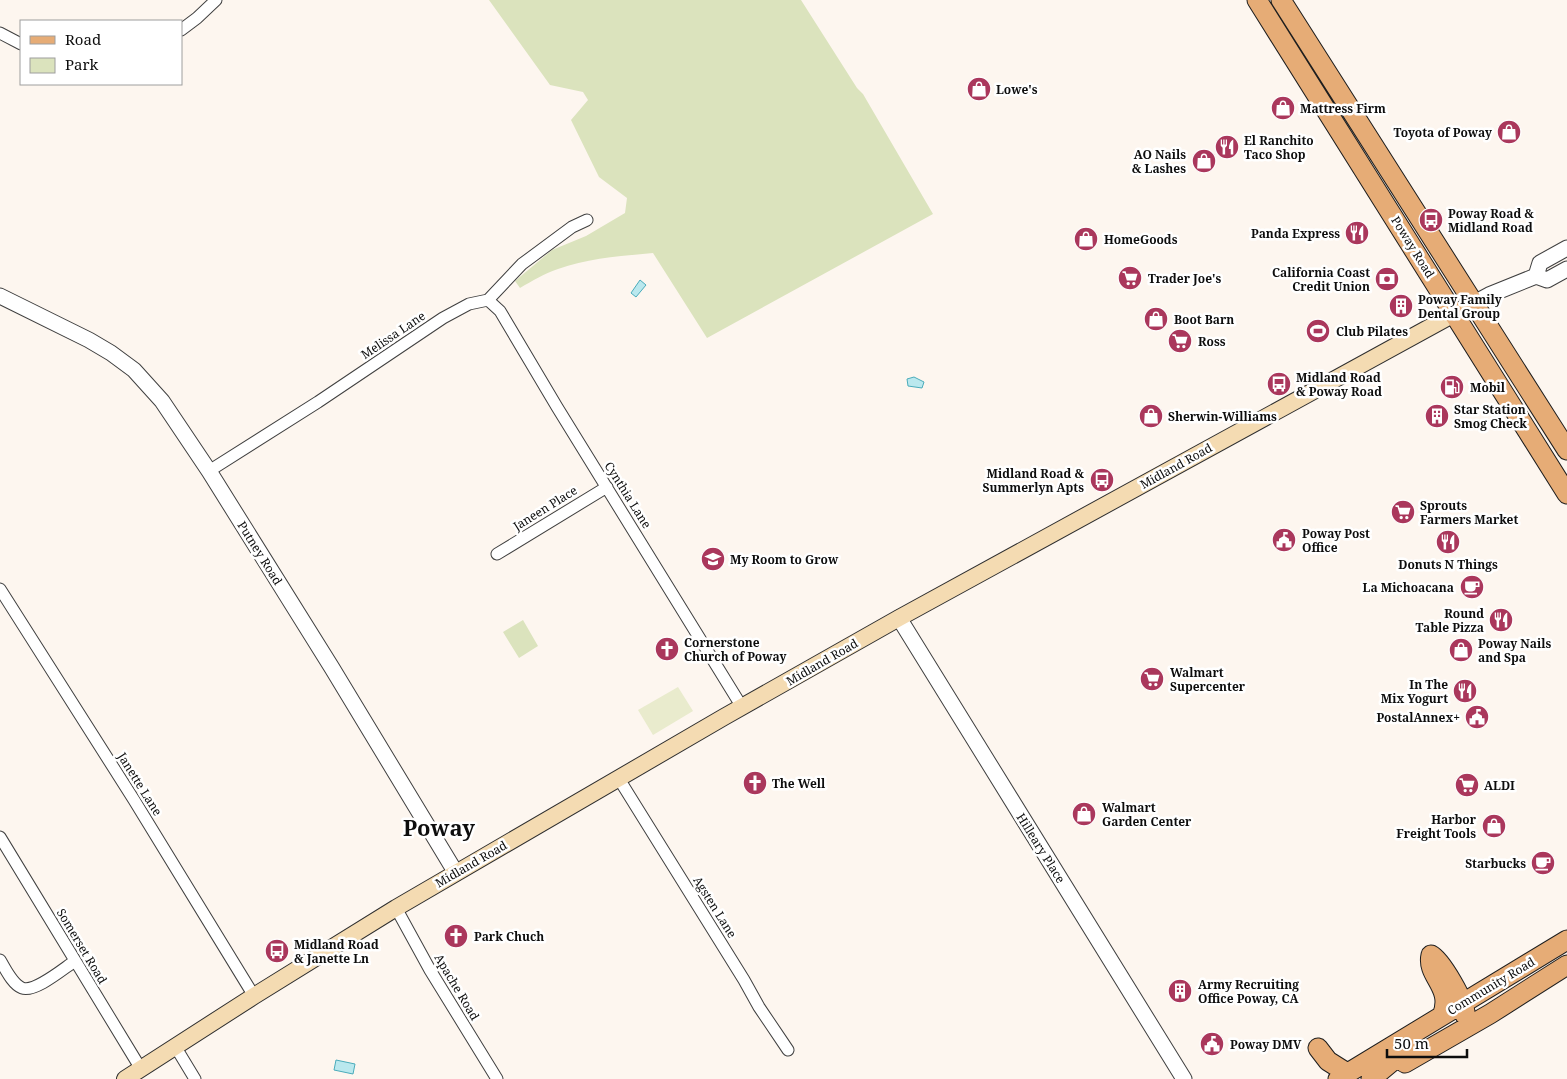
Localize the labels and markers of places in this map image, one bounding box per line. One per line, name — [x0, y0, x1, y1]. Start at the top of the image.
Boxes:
shop icon: Lowe's — [966, 76, 992, 102]
place label: Lowe's — [996, 81, 1038, 98]
shop icon: Mattress Firm — [1270, 95, 1296, 121]
place label: Mattress Firm — [1300, 100, 1386, 117]
shop icon: Toyota of Poway — [1496, 119, 1522, 145]
place label: Toyota of Poway — [1393, 124, 1492, 141]
place label: El Ranchito Taco Shop — [1244, 132, 1314, 163]
restaurant icon: El Ranchito Taco Shop — [1214, 134, 1240, 160]
place label: AO Nails & Lashes — [1132, 146, 1186, 177]
shop icon: AO Nails & Lashes — [1191, 148, 1217, 174]
place label: Poway Road & Midland Road — [1448, 205, 1534, 236]
bus stop icon: Poway Road & Midland Road — [1418, 207, 1444, 233]
restaurant icon: Panda Express — [1344, 220, 1370, 246]
place label: Panda Express — [1251, 225, 1340, 242]
shop icon: HomeGoods — [1073, 226, 1099, 252]
place label: HomeGoods — [1104, 231, 1178, 248]
place label: California Coast Credit Union — [1272, 264, 1370, 295]
supermarket icon: Trader Joe's — [1117, 265, 1143, 291]
bank icon: California Coast Credit Union — [1374, 266, 1400, 292]
place label: Trader Joe's — [1148, 270, 1222, 287]
place label: Poway Family Dental Group — [1418, 291, 1502, 322]
building icon: Poway Family Dental Group — [1388, 293, 1414, 319]
shop icon: Boot Barn — [1143, 306, 1169, 332]
place label: Boot Barn — [1174, 311, 1234, 328]
sports icon: Club Pilates — [1305, 318, 1331, 344]
place label: Club Pilates — [1336, 323, 1408, 340]
supermarket icon: Ross — [1167, 328, 1193, 354]
place label: Ross — [1198, 333, 1226, 350]
place label: Midland Road & Poway Road — [1296, 369, 1382, 400]
bus stop icon: Midland Road & Poway Road — [1266, 371, 1292, 397]
fuel station icon: Mobil — [1439, 374, 1465, 400]
place label: Mobil — [1470, 379, 1506, 396]
place label: Star Station Smog Check — [1454, 401, 1527, 432]
shop icon: Sherwin-Williams — [1138, 403, 1164, 429]
building icon: Star Station Smog Check — [1424, 403, 1450, 429]
place label: Sherwin-Williams — [1168, 408, 1277, 425]
place label: Midland Road & Summerlyn Apts — [983, 465, 1084, 496]
bus stop icon: Midland Road & Summerlyn Apts — [1089, 467, 1115, 493]
place label: Sprouts Farmers Market — [1420, 497, 1518, 528]
supermarket icon: Sprouts Farmers Market — [1390, 499, 1416, 525]
place label: Poway Post Office — [1302, 525, 1370, 556]
public building icon: Poway Post Office — [1271, 527, 1297, 553]
restaurant icon: Donuts N Things — [1435, 529, 1461, 555]
school or university icon: My Room to Grow — [700, 546, 726, 572]
place label: My Room to Grow — [730, 551, 839, 568]
place label: Donuts N Things — [1398, 556, 1498, 573]
cafe icon: La Michoacana — [1459, 574, 1485, 600]
place label: La Michoacana — [1363, 579, 1454, 596]
place label: Round Table Pizza — [1416, 605, 1484, 636]
restaurant icon: Round Table Pizza — [1488, 607, 1514, 633]
place label: Cornerstone Church of Poway — [684, 634, 786, 665]
place label: Poway Nails and Spa — [1478, 635, 1551, 666]
church icon: Cornerstone Church of Poway — [654, 636, 680, 662]
shop icon: Poway Nails and Spa — [1448, 637, 1474, 663]
place label: Walmart Supercenter — [1170, 664, 1246, 695]
supermarket icon: Walmart Supercenter — [1139, 666, 1165, 692]
place label: In The Mix Yogurt — [1381, 676, 1448, 707]
restaurant icon: In The Mix Yogurt — [1452, 678, 1478, 704]
public building icon: PostalAnnex+ — [1464, 704, 1490, 730]
place label: PostalAnnex+ — [1376, 709, 1460, 726]
church icon: The Well — [742, 770, 768, 796]
supermarket icon: ALDI — [1454, 772, 1480, 798]
place label: The Well — [772, 775, 826, 792]
place label: ALDI — [1484, 777, 1515, 794]
place label: Walmart Garden Center — [1102, 799, 1192, 830]
shop icon: Walmart Garden Center — [1071, 801, 1097, 827]
place label: Harbor Freight Tools — [1396, 811, 1477, 842]
shop icon: Harbor Freight Tools — [1481, 813, 1507, 839]
cafe icon: Starbucks — [1530, 850, 1556, 876]
place label: Starbucks — [1465, 855, 1526, 872]
church icon: Park Chuch — [443, 923, 469, 949]
place label: Park Chuch — [474, 928, 544, 945]
place label: Midland Road & Janette Ln — [294, 936, 379, 967]
bus stop icon: Midland Road & Janette Ln — [264, 938, 290, 964]
place label: Army Recruiting Office Poway, CA — [1198, 976, 1299, 1007]
building icon: Army Recruiting Office Poway, CA — [1167, 978, 1193, 1004]
public building icon: Poway DMV — [1199, 1031, 1225, 1057]
place label: Poway DMV — [1230, 1036, 1302, 1053]

